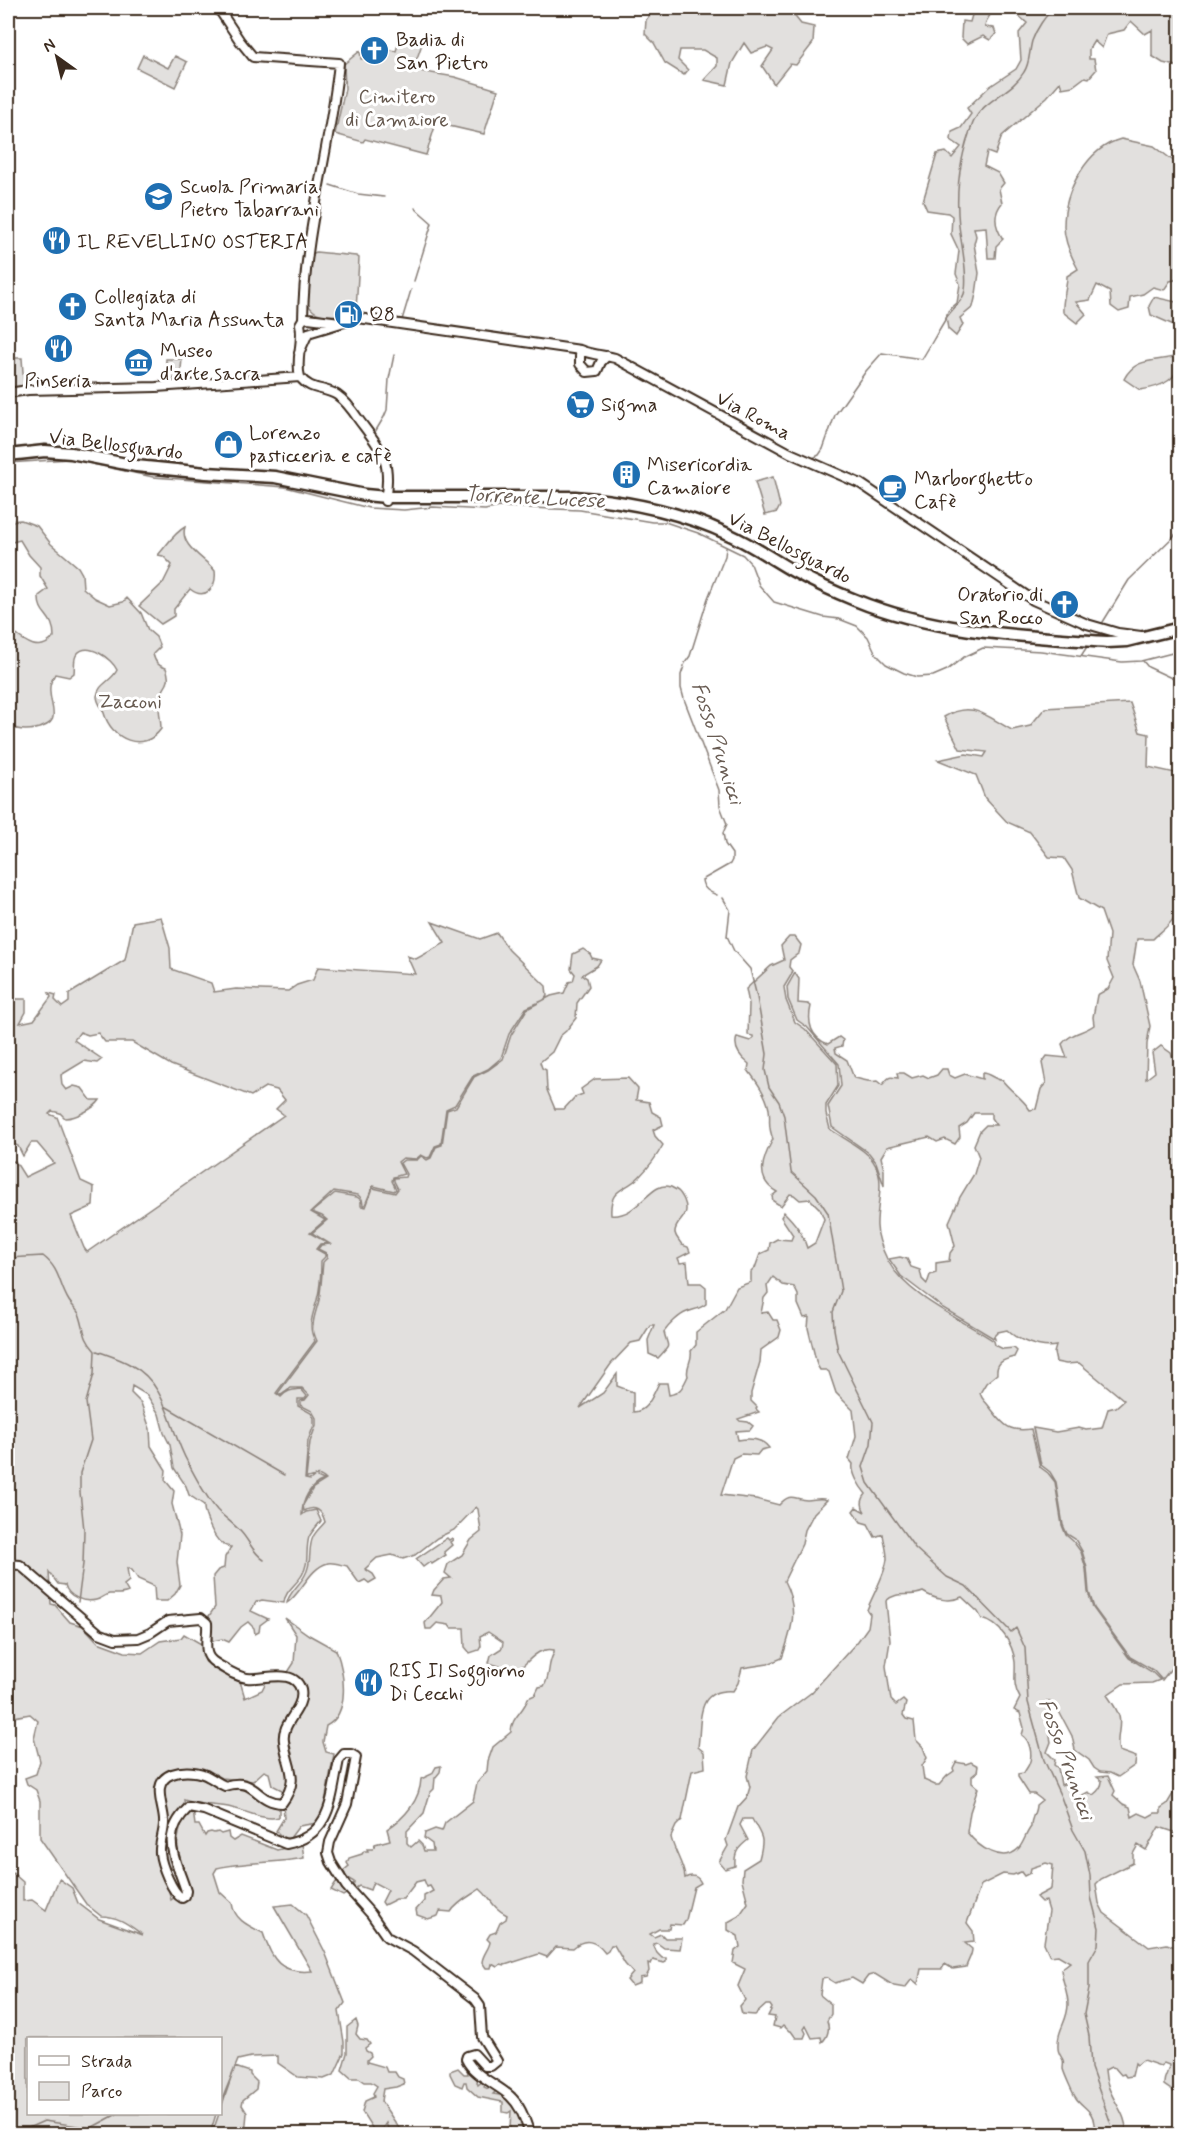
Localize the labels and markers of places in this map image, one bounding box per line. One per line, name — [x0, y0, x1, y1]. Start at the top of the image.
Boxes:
place label: Badia di San Pietro — [396, 27, 488, 77]
church icon: Badia di San Pietro — [359, 34, 391, 66]
place label: Scuola Primaria Pietro Tabarrani — [180, 174, 319, 224]
school or university icon: Scuola Primaria Pietro Tabarrani — [143, 181, 175, 213]
restaurant icon: IL REVELLINO OSTERIA — [40, 225, 72, 257]
place label: IL REVELLINO OSTERIA — [77, 229, 308, 256]
place label: Collegiata di Santa Maria Assunta — [94, 284, 285, 334]
church icon: Collegiata di Santa Maria Assunta — [57, 291, 89, 323]
fuel station icon: Q8 — [332, 298, 364, 330]
place label: Q8 — [369, 302, 395, 329]
restaurant icon: Pinseria — [42, 333, 74, 365]
place label: Museo d'arte sacra — [160, 338, 261, 388]
museum icon: Museo d'arte sacra — [123, 346, 155, 378]
place label: Pinseria — [24, 368, 92, 395]
supermarket icon: Sigma — [564, 388, 596, 420]
place label: Sigma — [601, 392, 657, 421]
place label: Lorenzo pasticceria e cafè — [249, 420, 391, 470]
shop icon: Lorenzo pasticceria e cafè — [212, 428, 244, 460]
place label: Misericordia Camaiore — [647, 452, 753, 502]
building icon: Misericordia Camaiore — [610, 459, 642, 491]
place label: Marborghetto Cafè — [914, 466, 1033, 516]
cafe icon: Marborghetto Cafè — [877, 473, 909, 505]
place label: Oratorio di San Rocco — [957, 582, 1043, 632]
church icon: Oratorio di San Rocco — [1048, 589, 1080, 621]
place label: RIS Il Soggiorno Di Cecchi — [389, 1658, 525, 1708]
restaurant icon: RIS Il Soggiorno Di Cecchi — [352, 1666, 384, 1698]

